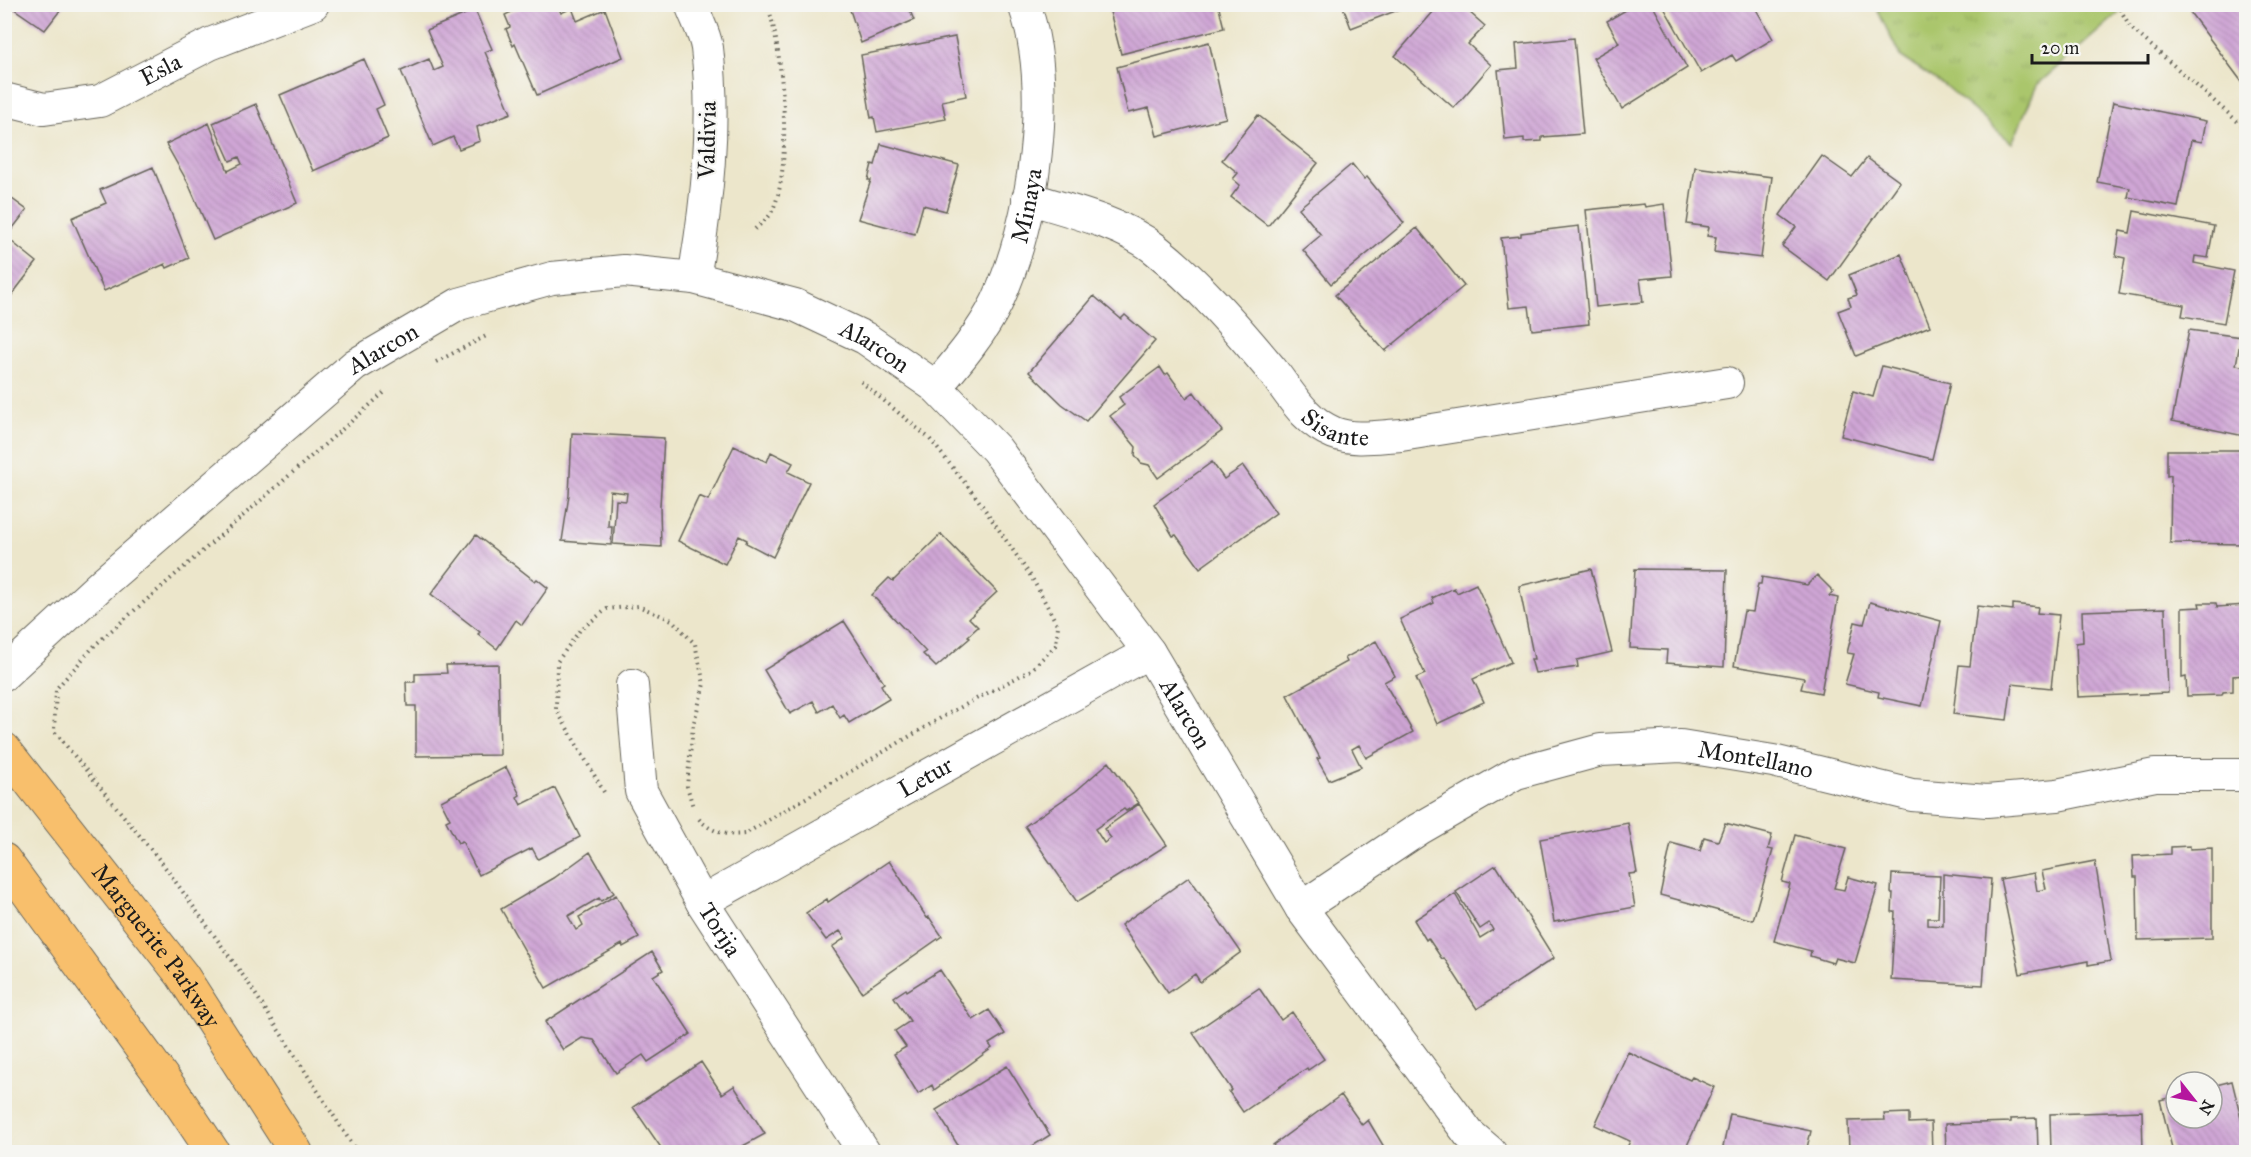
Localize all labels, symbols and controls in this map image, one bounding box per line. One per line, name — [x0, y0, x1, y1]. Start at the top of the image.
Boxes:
scale bar — [2032, 27, 2148, 65]
text: 20 m — [2041, 37, 2079, 59]
street label: Esla — [135, 46, 187, 93]
street label: Valdivia — [691, 100, 723, 180]
street label: Minaya — [1004, 166, 1049, 246]
street label: Alarcon — [834, 313, 916, 379]
street label: Alarcon — [341, 316, 424, 382]
street label: Sisante — [1295, 402, 1369, 453]
street label: Alarcon — [1153, 672, 1218, 755]
street label: Montellano — [1696, 734, 1816, 785]
street label: Letur — [893, 750, 958, 804]
street label: Marguerite Parkway — [85, 858, 228, 1034]
street label: Torija — [691, 897, 749, 963]
north arrow — [2164, 1070, 2224, 1130]
text: N — [2195, 1097, 2218, 1119]

